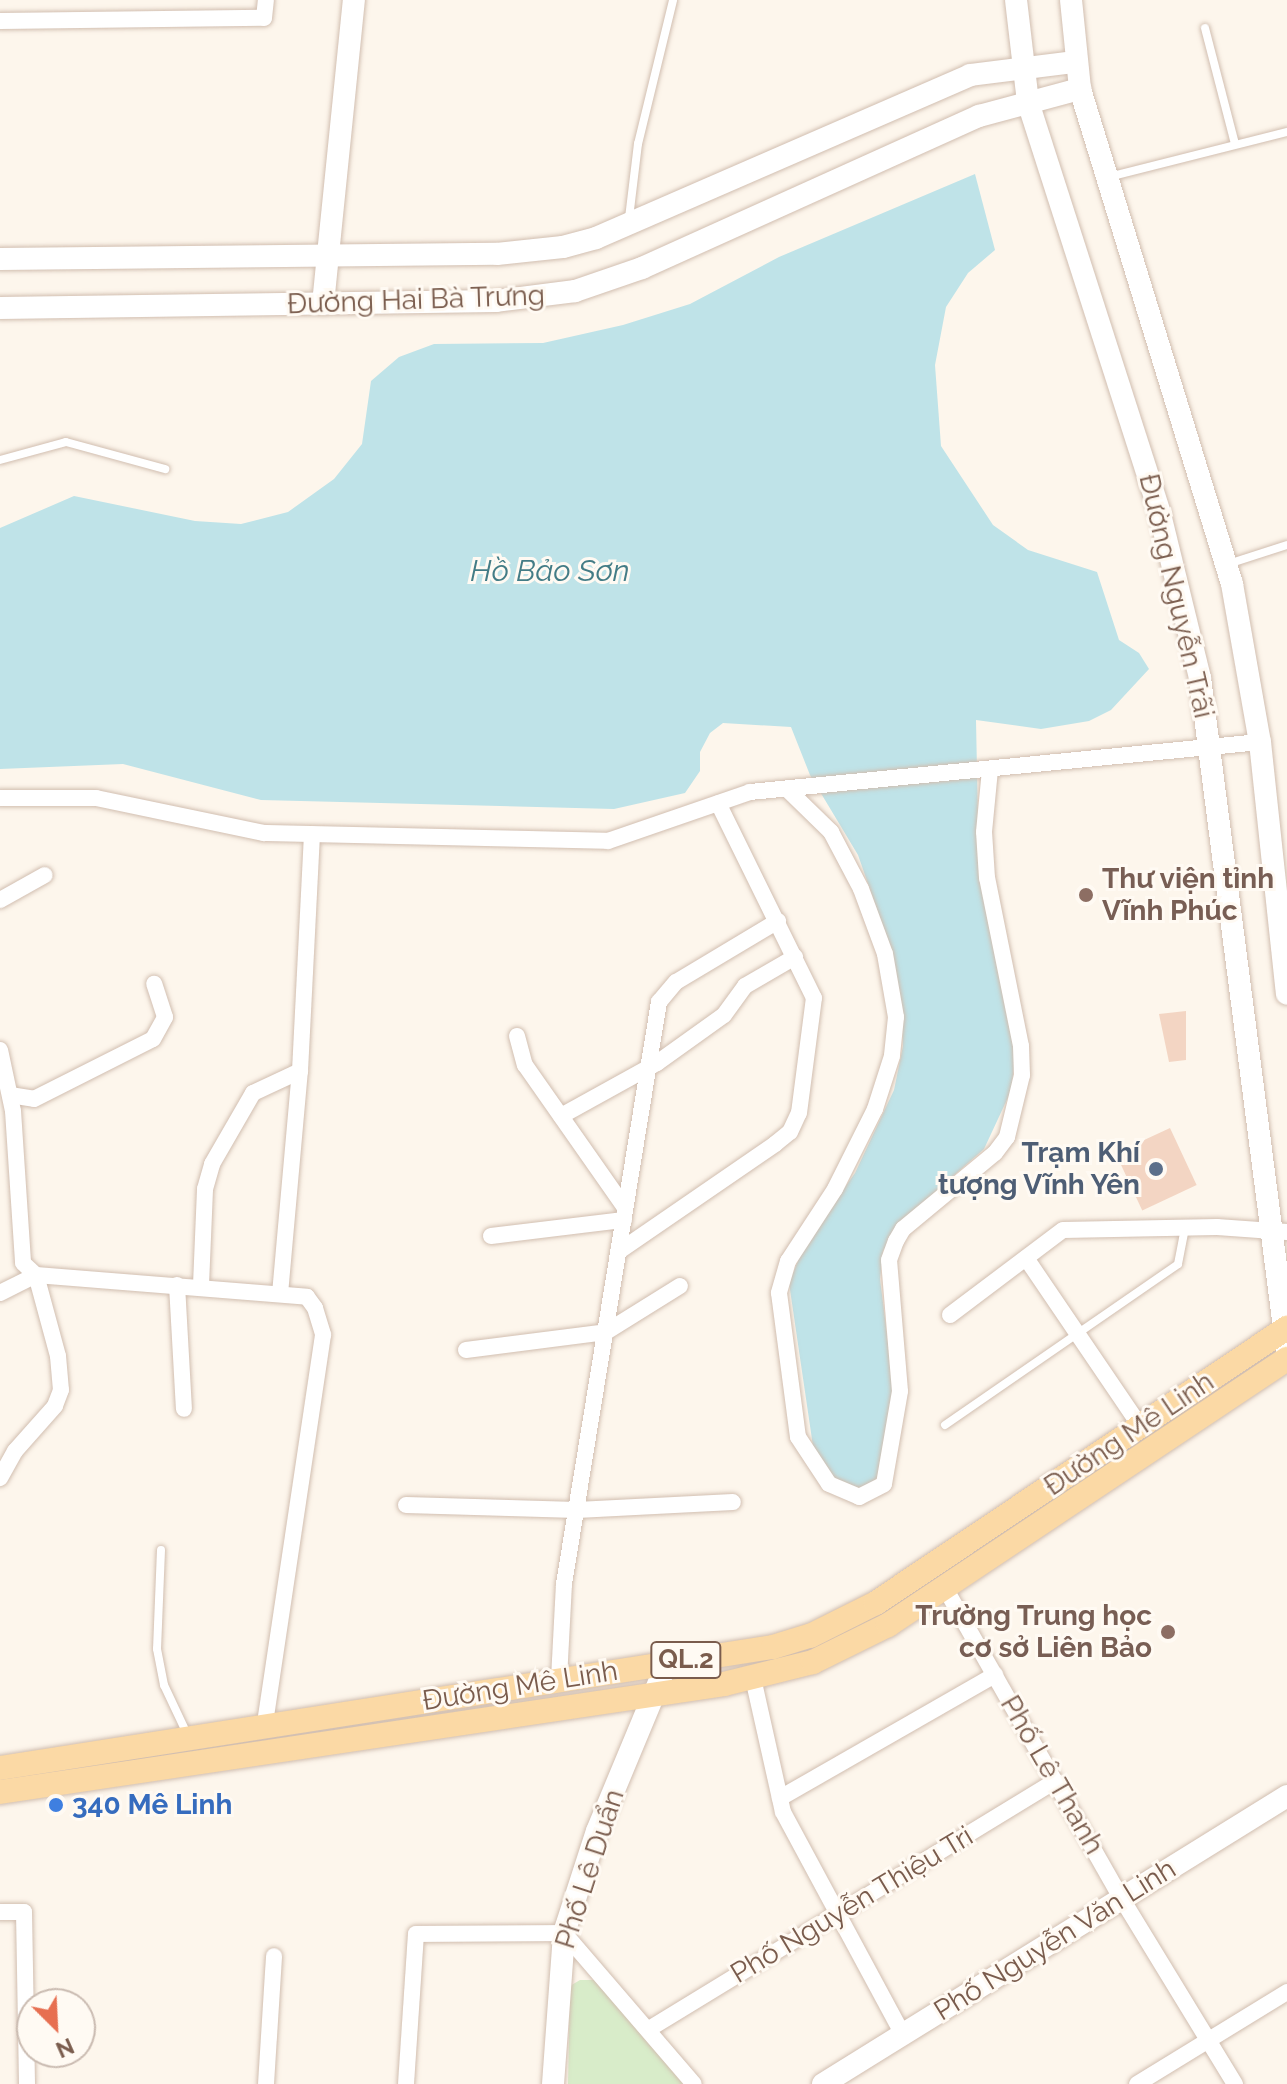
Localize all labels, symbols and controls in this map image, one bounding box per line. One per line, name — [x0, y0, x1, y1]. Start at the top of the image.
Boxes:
street label: Đường Hai Bà Trưng — [286, 279, 546, 321]
street label: Đường Nguyễn Trãi — [1131, 470, 1221, 722]
water label: Hồ Bảo Sơn — [470, 553, 630, 589]
place label: Thư viện tỉnh Vĩnh Phúc — [1102, 862, 1275, 928]
marker: Thư viện tỉnh Vĩnh Phúc — [1077, 886, 1095, 904]
place label: Trạm Khí tượng Vĩnh Yên — [936, 1136, 1140, 1202]
marker: Trạm Khí tượng Vĩnh Yên — [1147, 1160, 1165, 1178]
street label: Đường Mê Linh — [1038, 1365, 1220, 1503]
place label: Trường Trung học cơ sở Liên Bảo — [914, 1599, 1152, 1665]
marker: Trường Trung học cơ sở Liên Bảo — [1159, 1623, 1177, 1641]
road number: QL.2 — [650, 1638, 722, 1682]
street label: Đường Mê Linh — [420, 1654, 620, 1718]
street label: Phố Lê Thanh — [993, 1689, 1111, 1861]
street label: Phố Lê Duẩn — [548, 1785, 632, 1953]
place label: 340 Mê Linh — [72, 1788, 232, 1822]
marker: 340 Mê Linh — [47, 1796, 65, 1814]
street label: Phố Nguyễn Thiệu Tri — [724, 1819, 980, 1991]
street label: Phố Nguyễn Văn Linh — [928, 1852, 1182, 2028]
north arrow — [16, 1988, 96, 2068]
text: N — [52, 2033, 78, 2063]

